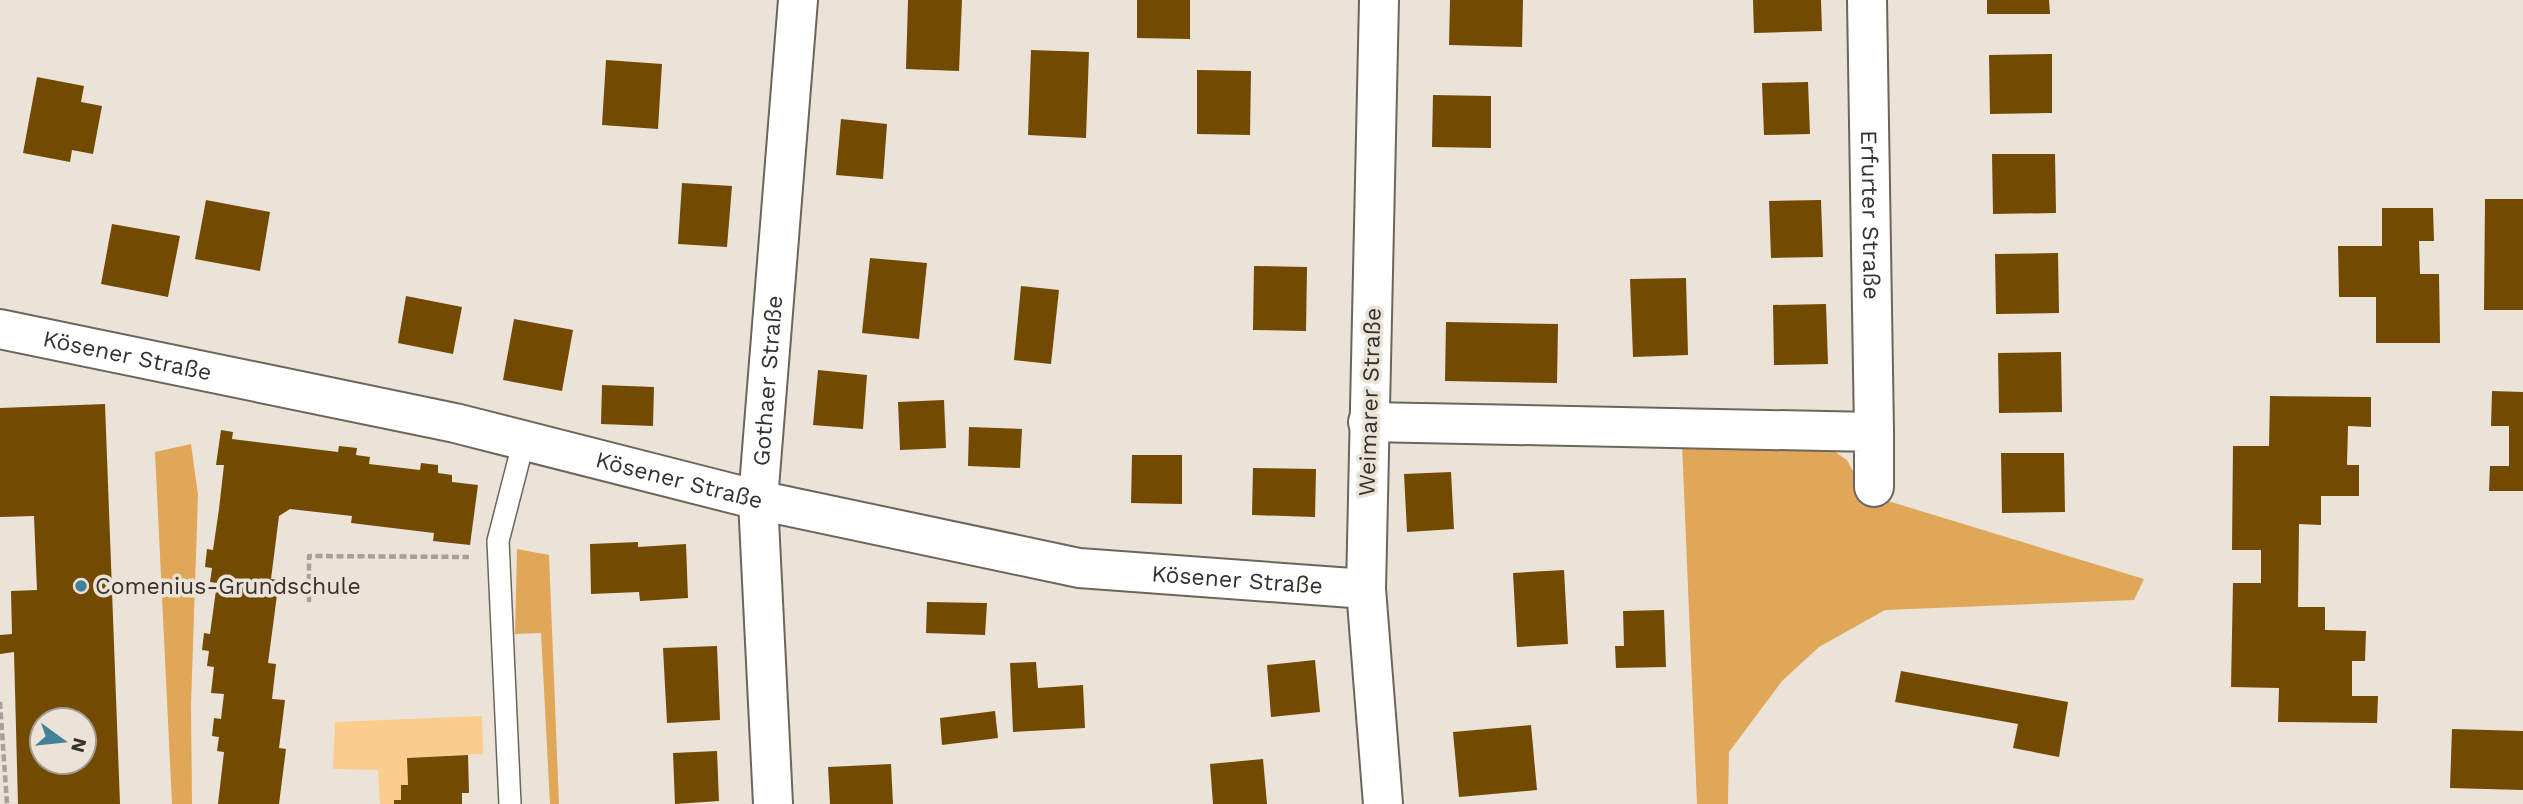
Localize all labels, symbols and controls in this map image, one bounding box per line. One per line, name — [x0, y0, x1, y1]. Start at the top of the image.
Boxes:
street label: Erfurter Straße — [1856, 130, 1885, 300]
street label: Gothaer Straße — [747, 294, 788, 467]
street label: Weimarer Straße — [1353, 307, 1387, 497]
street label: Kösener Straße — [41, 325, 214, 386]
street label: Kösener Straße — [593, 446, 766, 514]
street label: Kösener Straße — [1151, 560, 1324, 599]
place label: Comenius-Grundschule — [95, 573, 361, 600]
marker: Comenius-Grundschule — [73, 578, 89, 594]
north arrow — [28, 706, 98, 776]
text: N — [66, 735, 92, 755]

